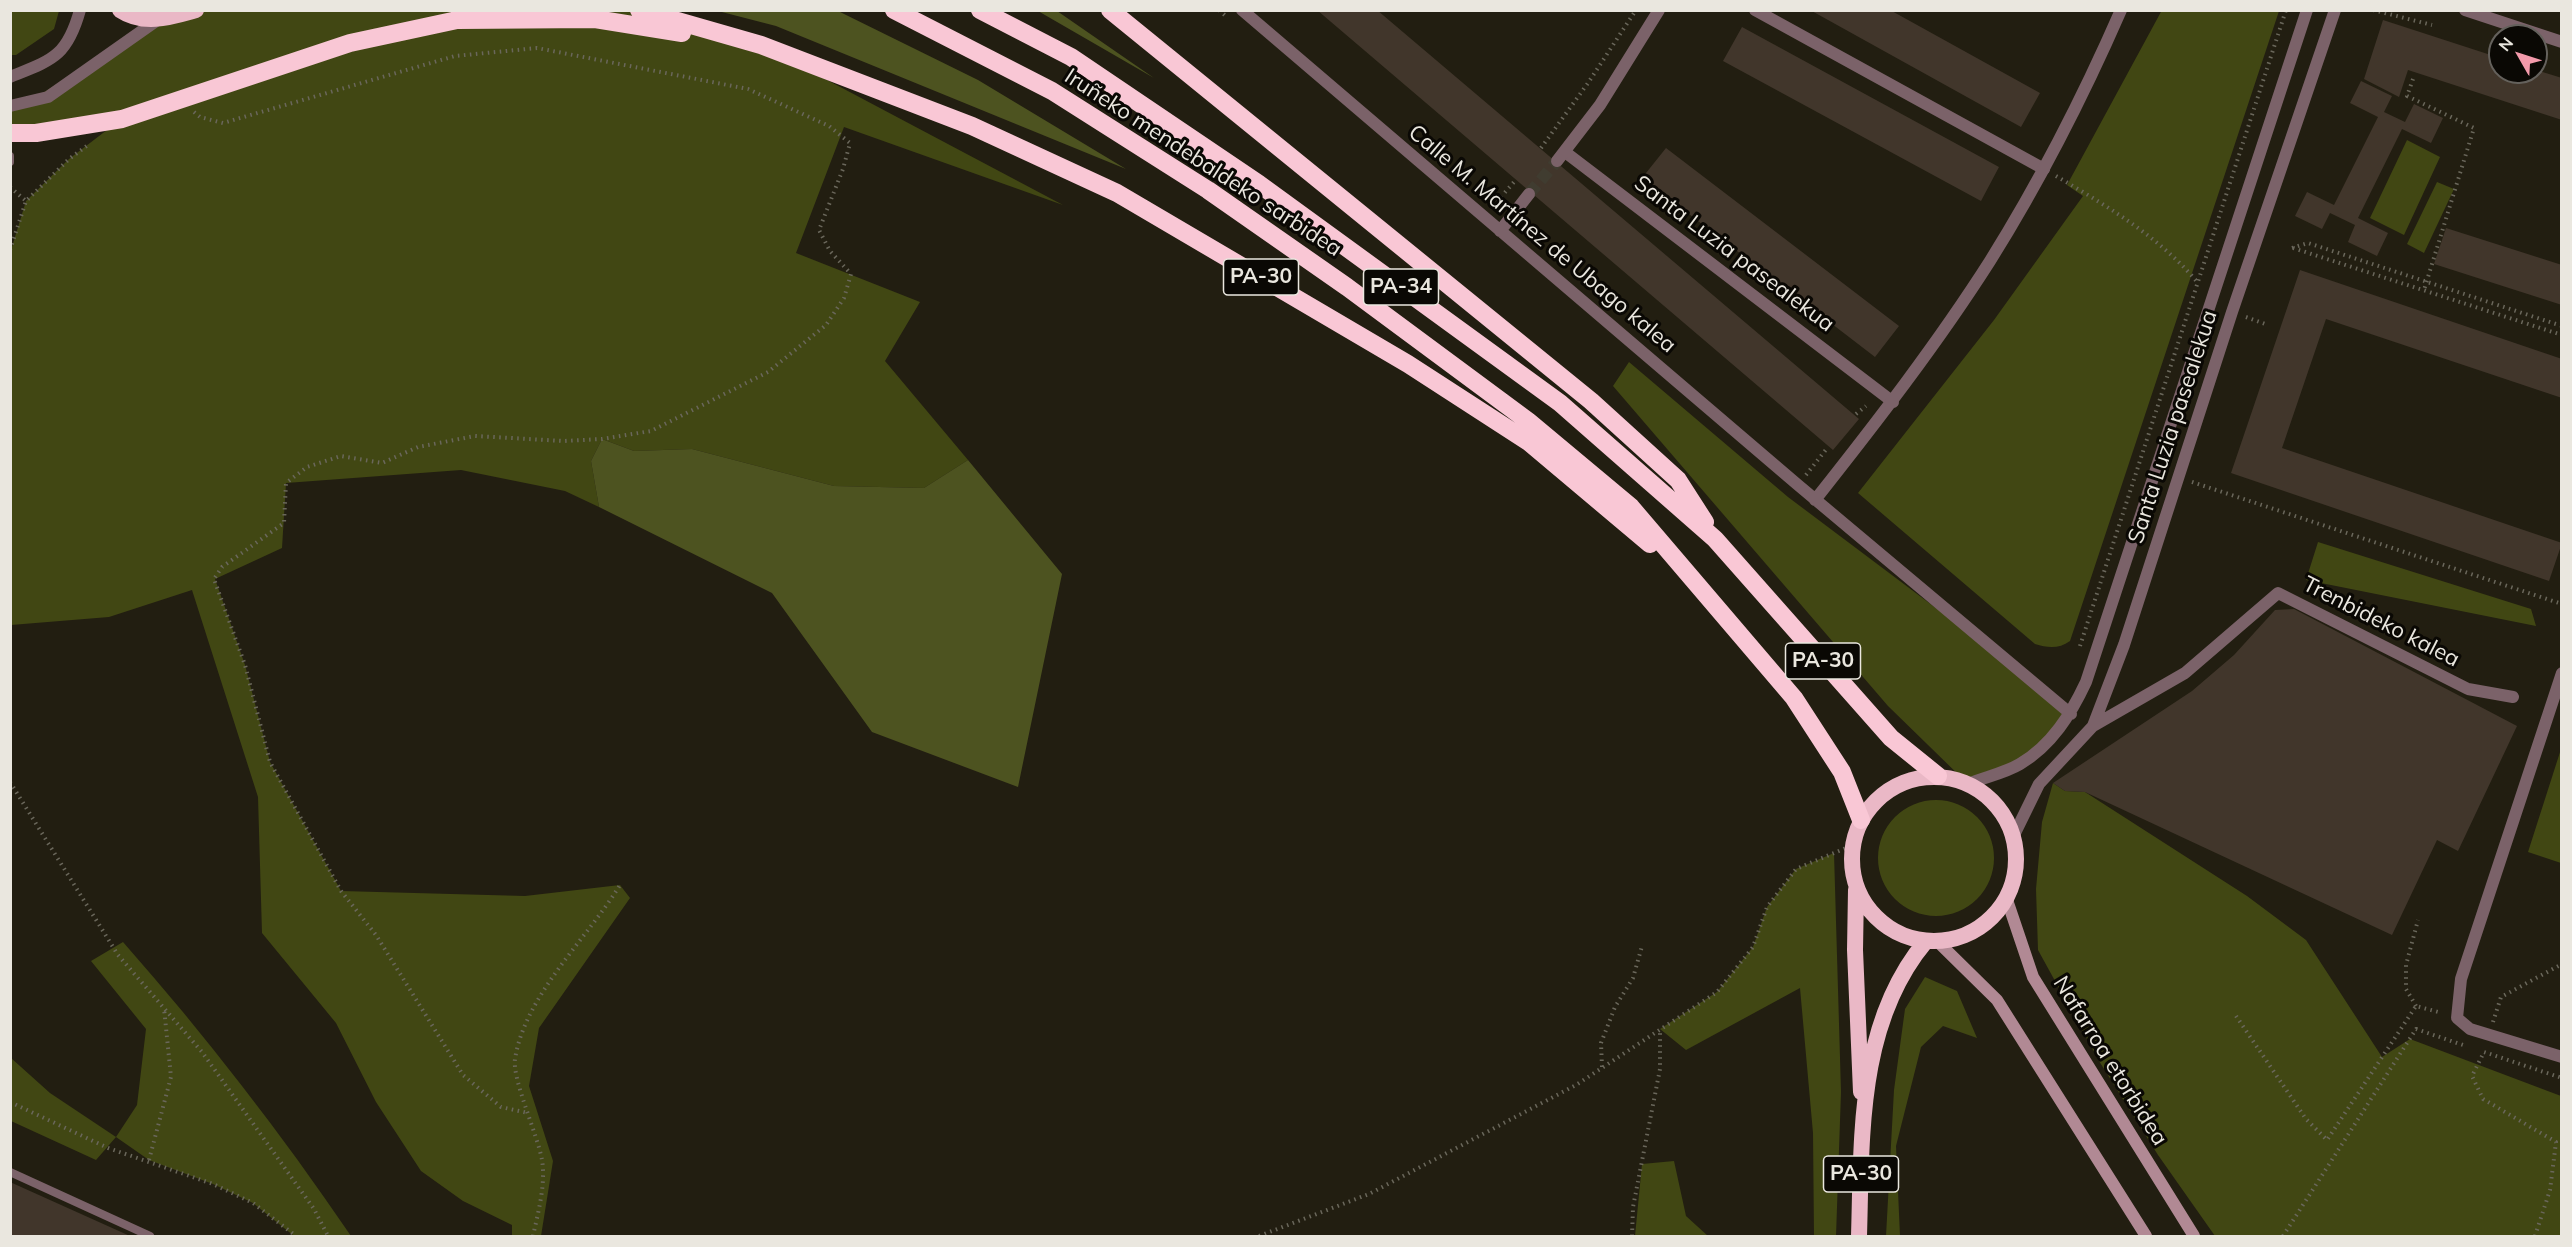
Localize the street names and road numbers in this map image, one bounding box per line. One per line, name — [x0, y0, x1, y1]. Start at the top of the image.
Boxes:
street label: Iruñeko mendebaldeko sarbidea — [1060, 63, 1346, 263]
street label: Calle M. Martínez de Ubago kalea — [1403, 119, 1681, 359]
street label: Santa Luzia pasealekua — [1629, 170, 1839, 338]
road number: PA-30 — [1224, 259, 1298, 295]
road number: PA-34 — [1364, 269, 1438, 305]
street label: Santa Luzia pasealekua — [2123, 307, 2223, 547]
street label: Trenbideko kalea — [2298, 571, 2464, 673]
road number: PA-30 — [1786, 643, 1860, 679]
street label: Nafarroa etorbidea — [2047, 972, 2173, 1150]
road number: PA-30 — [1824, 1156, 1898, 1192]

